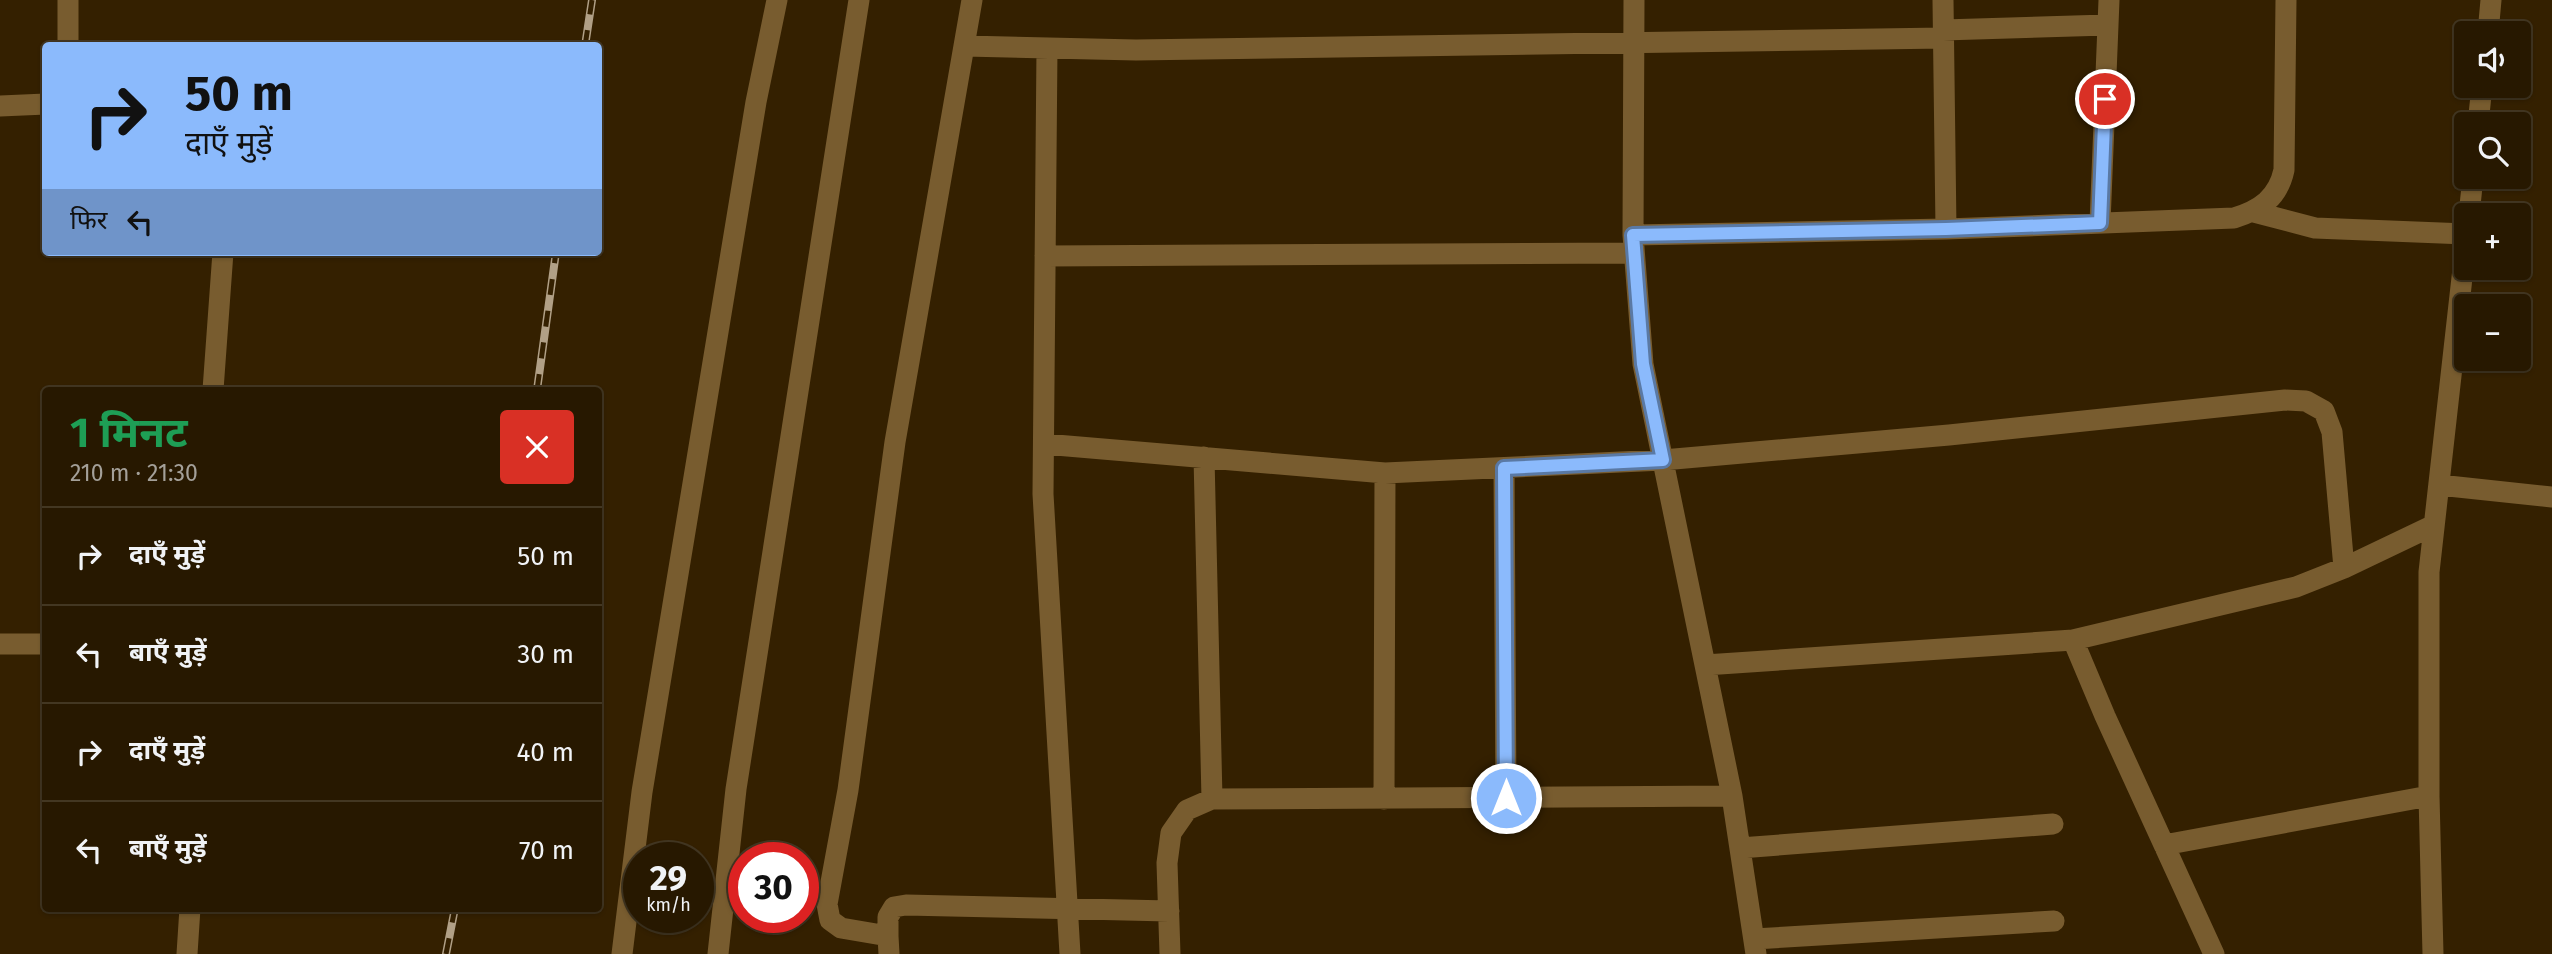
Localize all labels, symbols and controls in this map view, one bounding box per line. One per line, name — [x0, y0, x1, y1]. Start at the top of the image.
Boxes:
map controls — [2454, 21, 2531, 371]
button: sound — [2454, 21, 2531, 98]
text: 50 m — [185, 64, 293, 123]
pin — [2075, 69, 2135, 129]
icon: right — [70, 70, 161, 161]
icon: arrive — [2086, 80, 2124, 118]
button: search — [2454, 112, 2531, 189]
text: दाएँ मुड़ें — [185, 124, 273, 162]
icon: left — [121, 203, 159, 241]
button: + — [2454, 203, 2531, 280]
text: फिर — [70, 205, 107, 236]
button: − — [2454, 294, 2531, 371]
text: 1 मिनट — [70, 408, 188, 458]
button: close — [500, 410, 574, 484]
text: 210 m · 21:30 — [70, 459, 198, 487]
icon: right — [70, 537, 108, 575]
text: दाएँ मुड़ें — [129, 539, 205, 570]
text: 50 m — [517, 541, 574, 572]
icon: left — [70, 635, 108, 673]
text: बाएँ मुड़ें — [129, 637, 206, 668]
text: 30 m — [517, 639, 574, 670]
icon: right — [70, 733, 108, 771]
text: दाएँ मुड़ें — [129, 735, 205, 766]
text: 40 m — [516, 737, 574, 768]
position arrow — [1469, 761, 1543, 835]
icon: left — [70, 831, 108, 869]
text: बाएँ मुड़ें — [129, 833, 206, 864]
text: 70 m — [519, 835, 574, 866]
speed limit sign: 30 — [728, 842, 819, 933]
text: 29 — [650, 857, 687, 899]
text: km/h — [646, 894, 691, 916]

